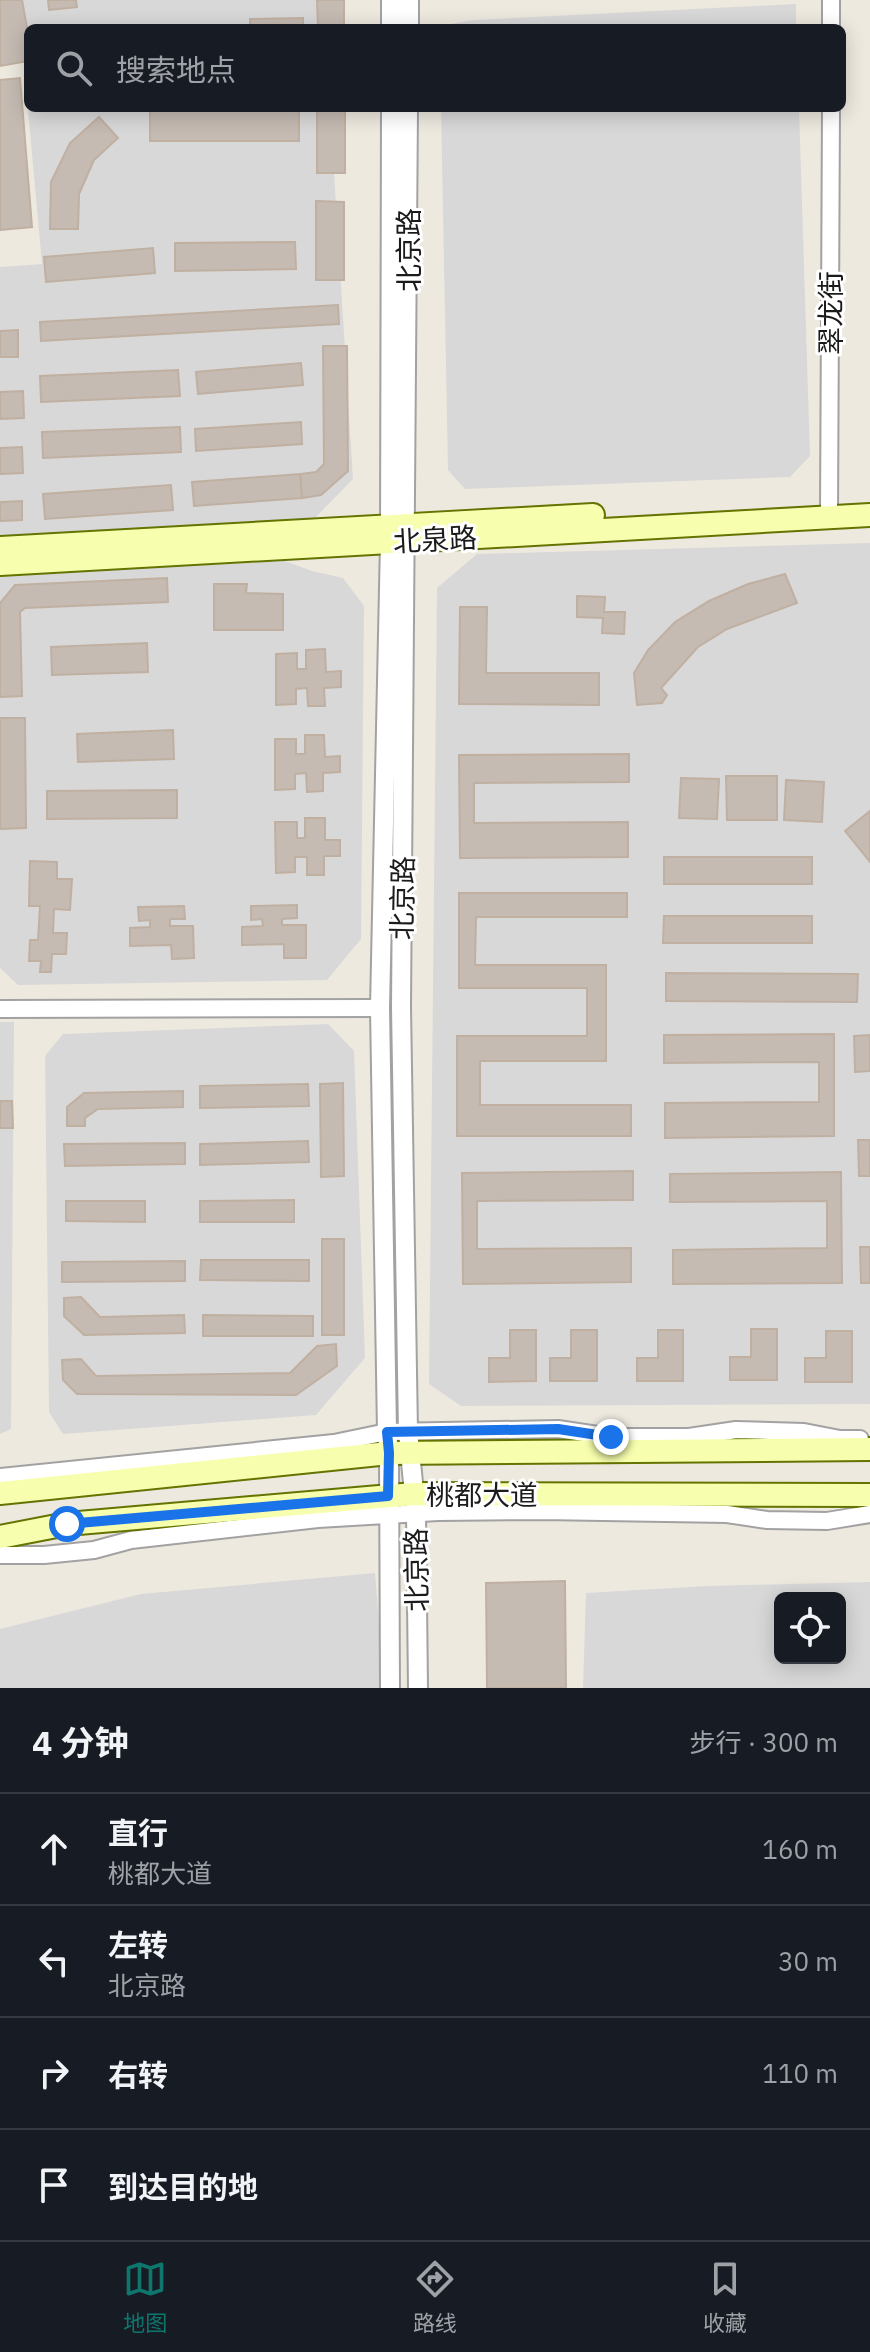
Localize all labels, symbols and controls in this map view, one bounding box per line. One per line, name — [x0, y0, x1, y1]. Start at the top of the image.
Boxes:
search box — [24, 24, 846, 112]
icon: search — [52, 46, 96, 90]
text: 搜索地点 — [116, 50, 236, 89]
street label: 北京路 — [390, 208, 427, 292]
street label: 翠龙街 — [812, 271, 849, 355]
street label: 北泉路 — [392, 518, 478, 560]
street label: 北京路 — [383, 856, 421, 940]
route end — [593, 1419, 629, 1455]
street label: 桃都大道 — [426, 1476, 538, 1513]
route start — [49, 1506, 85, 1542]
street label: 北京路 — [397, 1528, 435, 1612]
map controls — [774, 1592, 846, 1664]
button: locate — [774, 1592, 846, 1664]
text: 4 分钟 — [32, 1720, 128, 1764]
text: 步行 · 300 m — [690, 1725, 838, 1759]
text: 直行 — [108, 1813, 168, 1852]
icon: ahead — [32, 1827, 76, 1871]
text: 160 m — [762, 1832, 838, 1866]
text: 桃都大道 — [108, 1856, 212, 1890]
text: 左转 — [108, 1925, 168, 1964]
icon: left — [32, 1939, 76, 1983]
text: 30 m — [778, 1944, 838, 1978]
text: 北京路 — [108, 1968, 186, 2002]
icon: right — [32, 2051, 76, 2095]
text: 右转 — [108, 2055, 168, 2094]
text: 110 m — [762, 2056, 838, 2090]
icon: arrive — [32, 2163, 76, 2207]
text: 到达目的地 — [108, 2167, 258, 2206]
tab: 地图 — [123, 2257, 167, 2337]
tab: 路线 — [413, 2257, 457, 2337]
tab: 收藏 — [703, 2257, 747, 2337]

